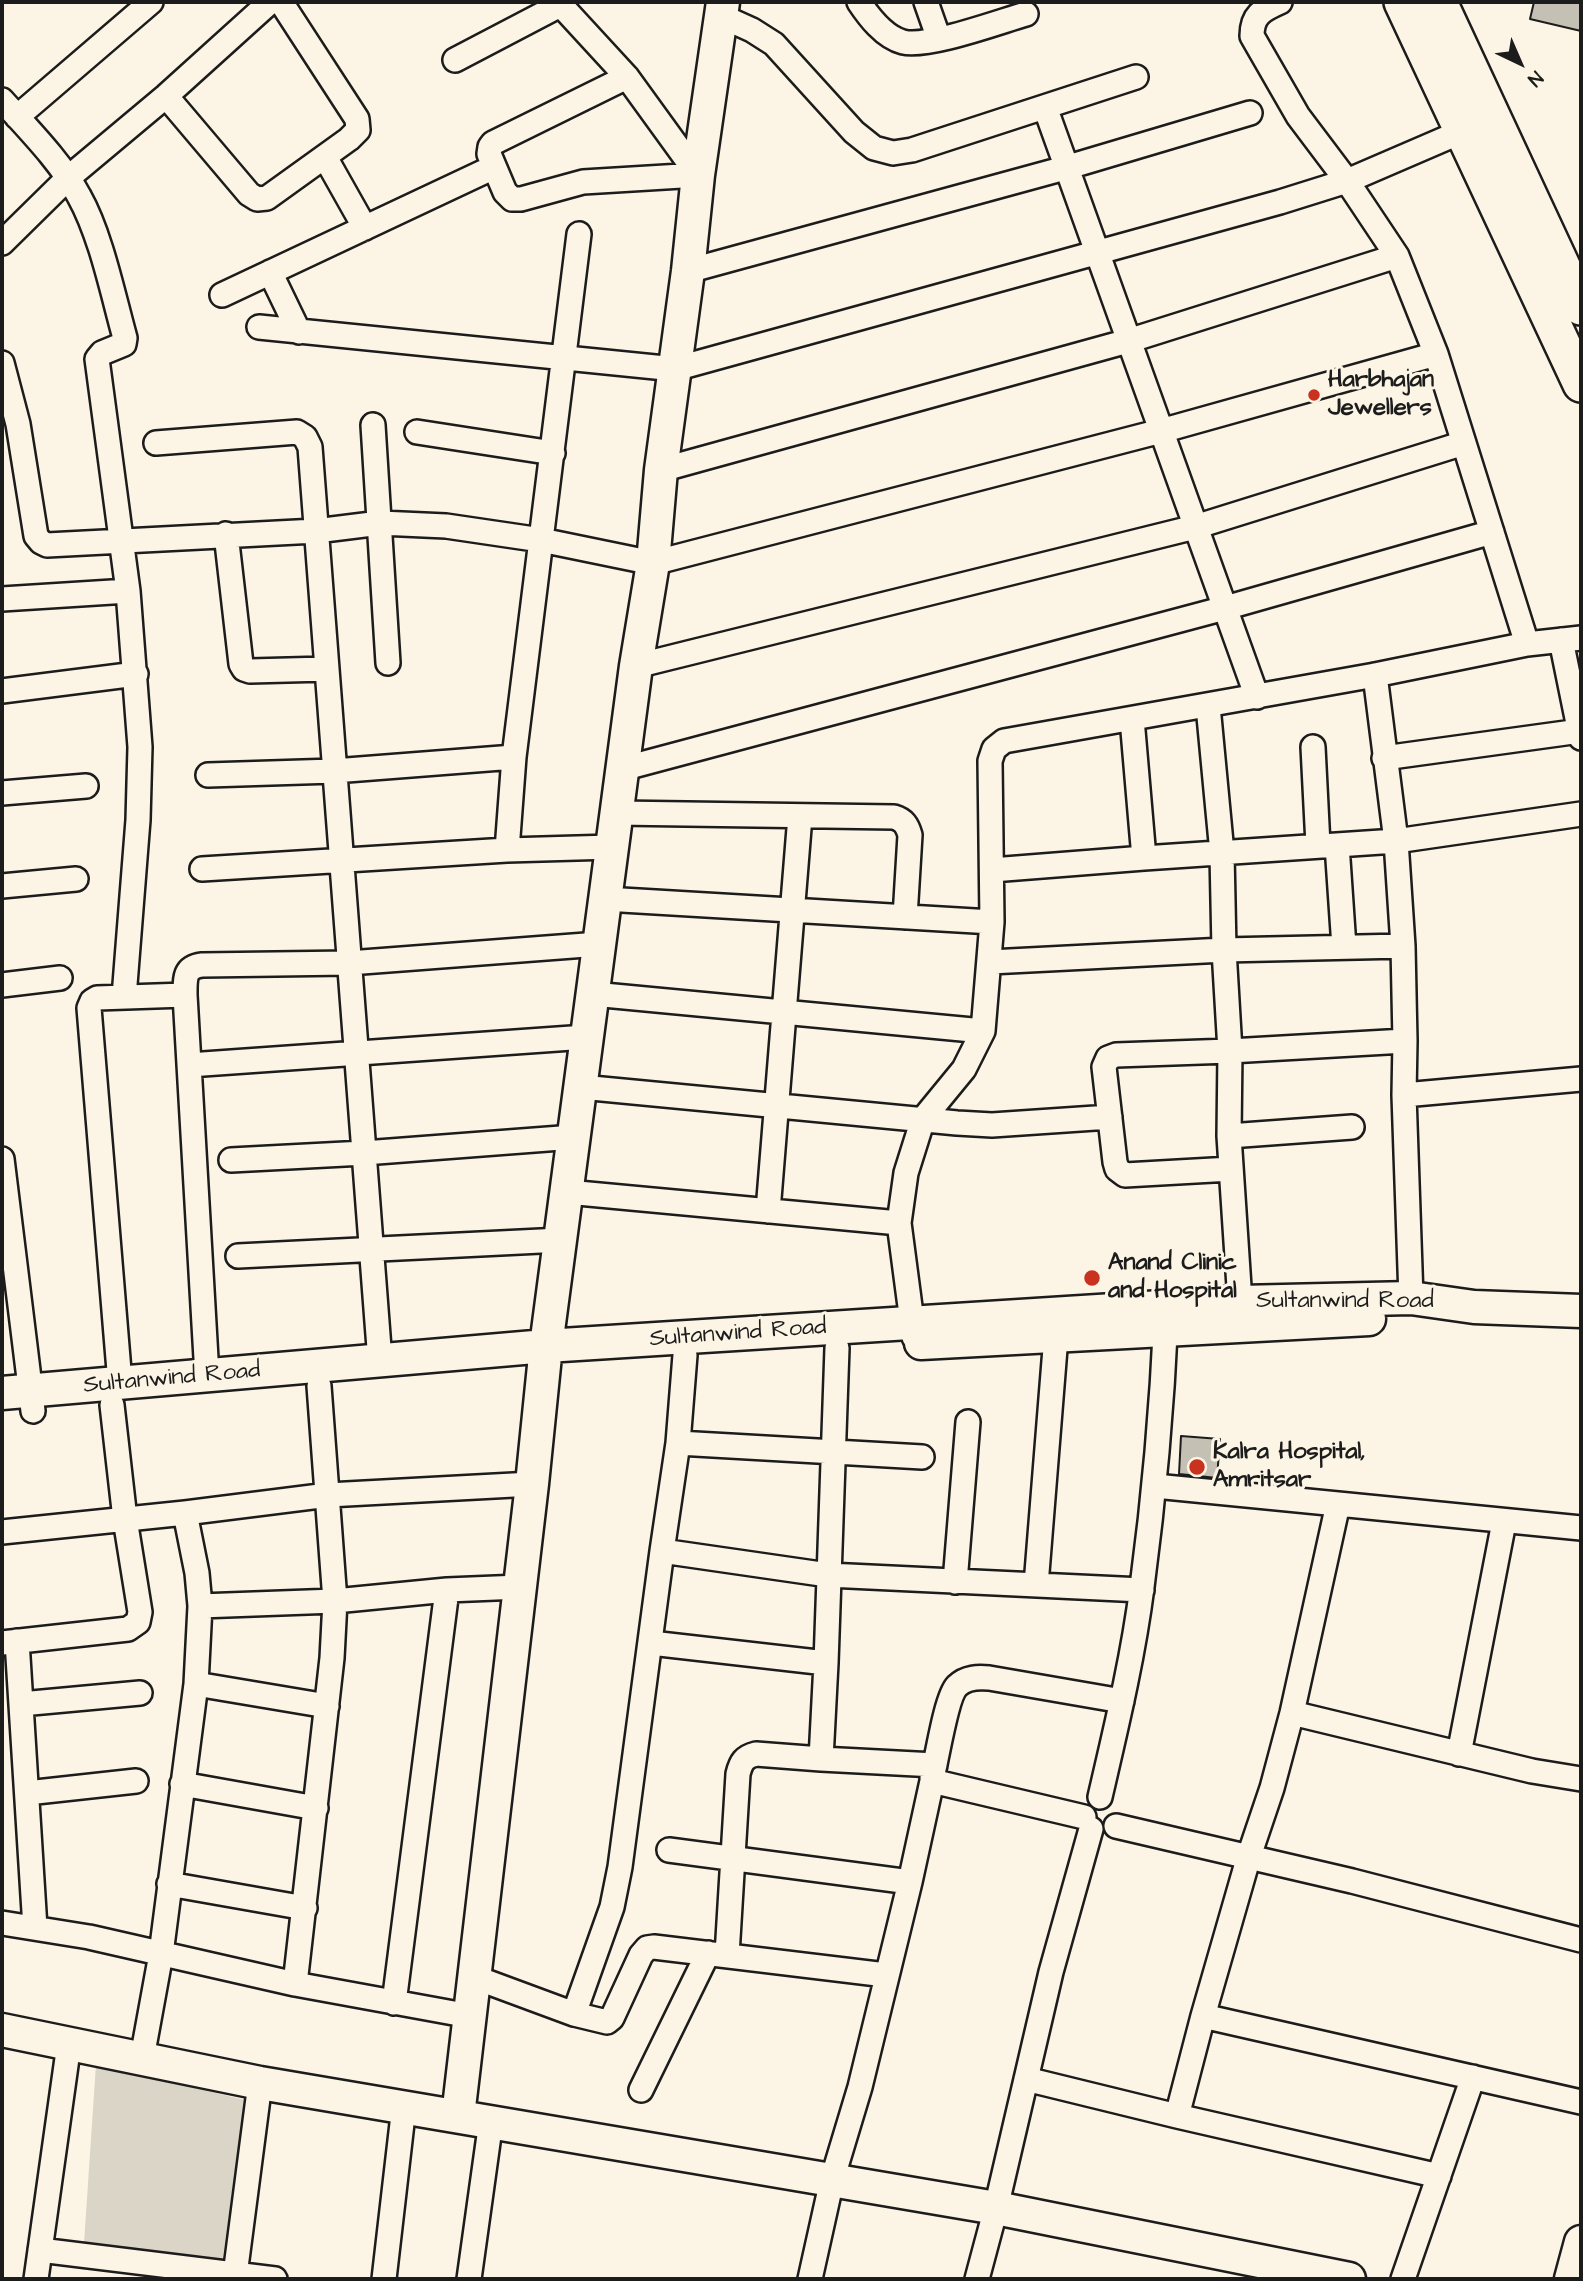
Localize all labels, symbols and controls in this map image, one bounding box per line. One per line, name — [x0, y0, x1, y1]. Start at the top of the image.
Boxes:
north arrow — [1485, 28, 1555, 98]
text: N — [1521, 65, 1549, 92]
place label: Harbhajan Jewellers — [1328, 367, 1434, 423]
marker: Harbhajan Jewellers — [1306, 387, 1322, 403]
place label: Anand Clinic and Hospital — [1108, 1250, 1237, 1306]
marker: Anand Clinic and Hospital — [1082, 1268, 1102, 1288]
street label: Sultanwind Road — [1256, 1288, 1434, 1316]
street label: Sultanwind Road — [649, 1313, 827, 1355]
street label: Sultanwind Road — [82, 1357, 262, 1401]
place label: Kalra Hospital, Amritsar — [1213, 1439, 1366, 1495]
marker: Kalra Hospital, Amritsar — [1187, 1457, 1207, 1477]

